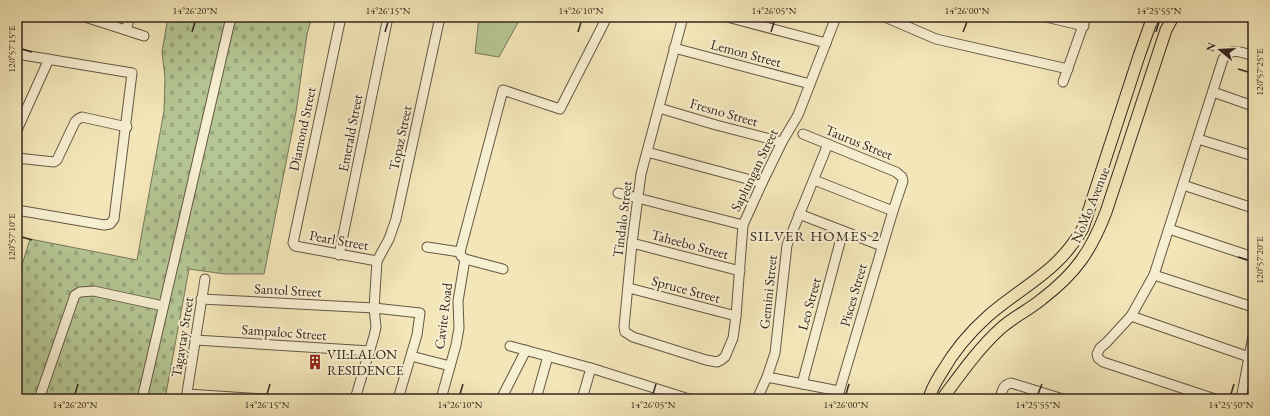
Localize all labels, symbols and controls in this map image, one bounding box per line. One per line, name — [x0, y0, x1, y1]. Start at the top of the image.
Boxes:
text: 14°26'20"N — [173, 4, 218, 17]
text: 14°26'15"N — [366, 4, 411, 17]
text: 14°26'10"N — [559, 4, 604, 17]
text: 14°26'05"N — [752, 4, 797, 17]
text: 14°26'00"N — [945, 4, 990, 17]
text: 14°25'55"N — [1137, 4, 1182, 17]
text: 120°57'15"E — [5, 25, 18, 73]
north arrow — [1200, 30, 1240, 70]
street label: Lemon Street — [709, 35, 784, 71]
text: N — [1202, 40, 1219, 53]
text: 120°57'25"E — [1253, 48, 1266, 96]
street label: Diamond Street — [284, 85, 320, 173]
street label: Emerald Street — [334, 92, 366, 173]
street label: Fresno Street — [688, 94, 761, 130]
street label: Topaz Street — [384, 103, 416, 172]
street label: Taurus Street — [823, 120, 896, 164]
street label: Saplungan Street — [726, 125, 782, 214]
street label: NoMo Avenue — [1067, 164, 1114, 246]
street label: Tindalo Street — [608, 179, 636, 258]
text: 120°57'10"E — [5, 213, 18, 261]
street label: Taheebo Street — [649, 225, 731, 263]
street label: Pearl Street — [308, 226, 371, 254]
district label: SILVER HOMES 2 — [750, 226, 880, 245]
text: 120°57'20"E — [1253, 236, 1266, 284]
street label: Gemini Street — [755, 253, 781, 330]
street label: Pisces Street — [835, 261, 871, 329]
street label: Spruce Street — [650, 271, 723, 307]
street label: Leo Street — [793, 275, 825, 332]
street label: Santol Street — [254, 279, 323, 301]
street label: Cavite Road — [430, 281, 456, 350]
street label: Tagaytay Street — [167, 295, 197, 378]
street label: Sampaloc Street — [241, 320, 328, 344]
place label: VILLALON RESIDENCE — [327, 345, 404, 379]
building icon: VILLALON RESIDENCE — [306, 353, 324, 371]
text: 14°26'20"N — [53, 398, 98, 411]
text: 14°26'15"N — [245, 398, 290, 411]
text: 14°26'10"N — [438, 398, 483, 411]
text: 14°26'05"N — [631, 398, 676, 411]
text: 14°26'00"N — [824, 398, 869, 411]
text: 14°25'55"N — [1016, 398, 1061, 411]
text: 14°25'50"N — [1209, 398, 1254, 411]

